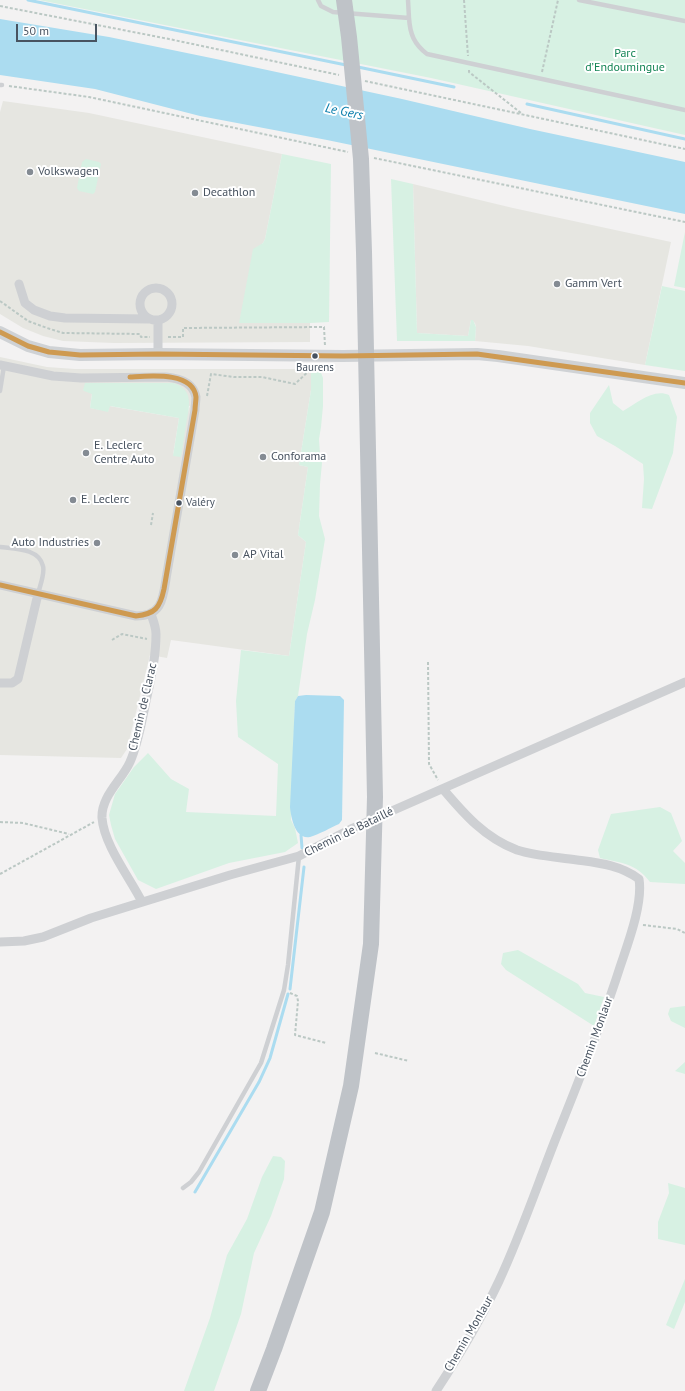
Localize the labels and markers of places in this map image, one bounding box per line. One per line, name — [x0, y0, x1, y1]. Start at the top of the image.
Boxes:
place label: Volkswagen — [38, 165, 99, 179]
marker: Volkswagen — [25, 167, 35, 177]
place label: Decathlon — [203, 186, 255, 200]
marker: Decathlon — [190, 188, 200, 198]
place label: Gamm Vert — [565, 277, 622, 291]
marker: Gamm Vert — [552, 279, 562, 289]
marker: Baurens — [310, 351, 320, 361]
place label: Baurens — [296, 361, 334, 375]
place label: E. Leclerc Centre Auto — [94, 439, 154, 467]
marker: E. Leclerc Centre Auto — [81, 448, 91, 458]
place label: Conforama — [271, 450, 326, 464]
marker: Conforama — [258, 452, 268, 462]
place label: E. Leclerc — [81, 493, 129, 507]
marker: E. Leclerc — [68, 495, 78, 505]
place label: Valéry — [186, 496, 215, 510]
marker: Valéry — [174, 498, 184, 508]
place label: Auto Industries — [11, 536, 89, 550]
marker: Auto Industries — [92, 538, 102, 548]
place label: AP Vital — [243, 548, 283, 562]
marker: AP Vital — [230, 550, 240, 560]

